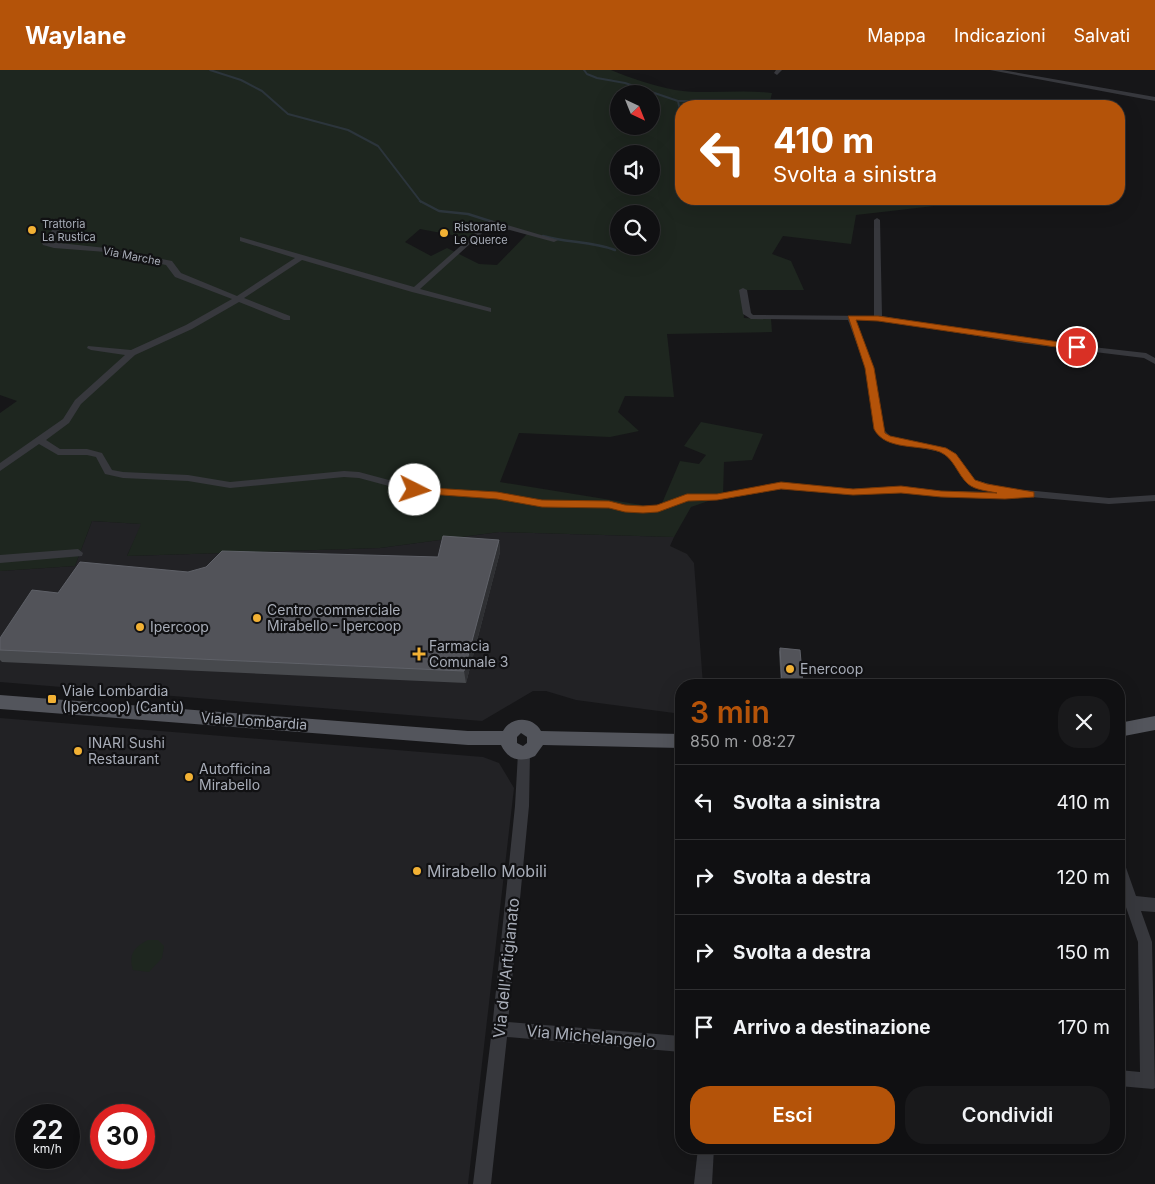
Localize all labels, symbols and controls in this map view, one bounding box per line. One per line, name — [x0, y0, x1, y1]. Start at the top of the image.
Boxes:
text: Waylane — [25, 21, 126, 50]
text: Mappa — [867, 25, 926, 46]
text: Indicazioni — [954, 25, 1046, 46]
text: Salvati — [1074, 25, 1130, 46]
north arrow — [610, 85, 660, 135]
map controls — [610, 85, 660, 255]
text: 410 m — [773, 119, 874, 161]
icon: left — [690, 120, 755, 185]
button: sound — [610, 145, 660, 195]
text: Svolta a sinistra — [773, 161, 937, 187]
button: search — [610, 205, 660, 255]
place label: Trattoria La Rustica — [42, 217, 96, 244]
place label: Ristorante Le Querce — [454, 220, 508, 247]
marker: Trattoria La Rustica — [26, 224, 38, 236]
marker: Ristorante Le Querce — [438, 227, 450, 239]
street label: Via Marche — [102, 244, 162, 268]
pin — [1056, 326, 1098, 368]
icon: arrive — [1063, 333, 1091, 361]
position arrow — [388, 463, 440, 515]
place label: Centro commerciale Mirabello - Ipercoop — [267, 601, 401, 634]
marker: Centro commerciale Mirabello - Ipercoop — [251, 612, 263, 624]
place label: Ipercoop — [150, 618, 209, 635]
marker: Ipercoop — [134, 621, 146, 633]
place label: Farmacia Comunale 3 — [429, 637, 508, 670]
marker: Farmacia Comunale 3 — [413, 648, 425, 660]
place label: Enercoop — [800, 660, 863, 677]
marker: Enercoop — [784, 663, 796, 675]
place label: Viale Lombardia (Ipercoop) (Cantù) — [62, 682, 184, 715]
marker: Viale Lombardia (Ipercoop) (Cantù) — [46, 693, 58, 705]
text: 3 min — [690, 694, 770, 730]
button: close — [1058, 696, 1110, 748]
street label: Viale Lombardia — [200, 708, 308, 733]
text: 850 m · 08:27 — [690, 731, 795, 751]
place label: INARI Sushi Restaurant — [88, 734, 165, 767]
marker: INARI Sushi Restaurant — [72, 745, 84, 757]
place label: Autofficina Mirabello — [199, 760, 271, 793]
marker: Autofficina Mirabello — [183, 771, 195, 783]
icon: left — [690, 788, 718, 816]
text: Svolta a sinistra — [733, 791, 881, 814]
text: 410 m — [1056, 791, 1110, 814]
place label: Mirabello Mobili — [427, 861, 547, 881]
icon: right — [690, 863, 718, 891]
marker: Mirabello Mobili — [411, 865, 423, 877]
text: Svolta a destra — [733, 866, 871, 889]
text: 120 m — [1057, 866, 1110, 889]
street label: Via dell'Artigianato — [489, 897, 523, 1039]
icon: right — [690, 938, 718, 966]
text: Svolta a destra — [733, 941, 871, 964]
text: 150 m — [1057, 941, 1110, 964]
icon: arrive — [690, 1013, 718, 1041]
text: Arrivo a destinazione — [733, 1016, 931, 1039]
text: 170 m — [1058, 1016, 1110, 1039]
street label: Via Michelangelo — [526, 1020, 656, 1052]
button: Esci — [690, 1086, 895, 1144]
button: Condividi — [905, 1086, 1110, 1144]
speed limit sign: 30 — [90, 1104, 155, 1169]
text: 22 — [32, 1115, 63, 1145]
text: km/h — [33, 1141, 62, 1156]

